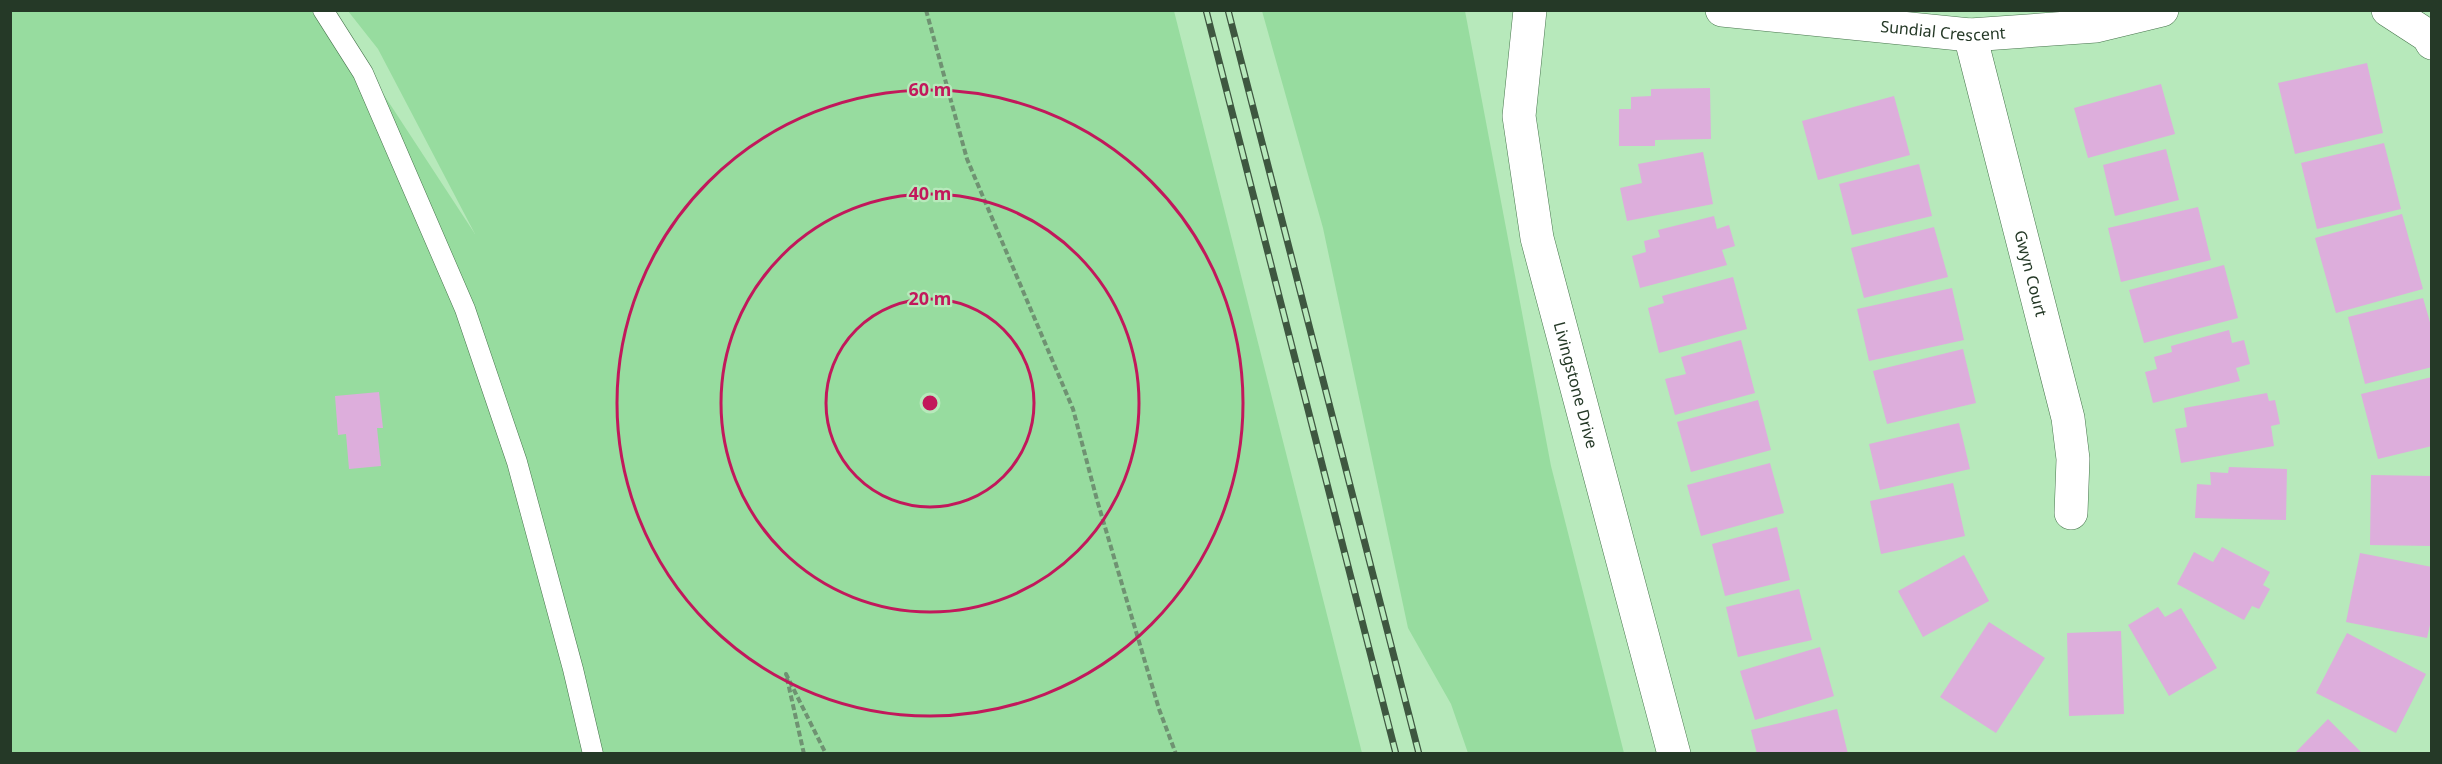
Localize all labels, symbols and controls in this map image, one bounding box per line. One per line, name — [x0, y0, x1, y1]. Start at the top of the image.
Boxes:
street label: Sundial Crescent — [1879, 15, 2006, 46]
text: 60 m — [909, 77, 951, 101]
text: 40 m — [909, 181, 951, 205]
street label: Gwyn Court — [2009, 228, 2053, 319]
text: 20 m — [909, 286, 951, 310]
street label: Livingstone Drive — [1549, 319, 1603, 451]
centre of rings — [920, 393, 940, 413]

